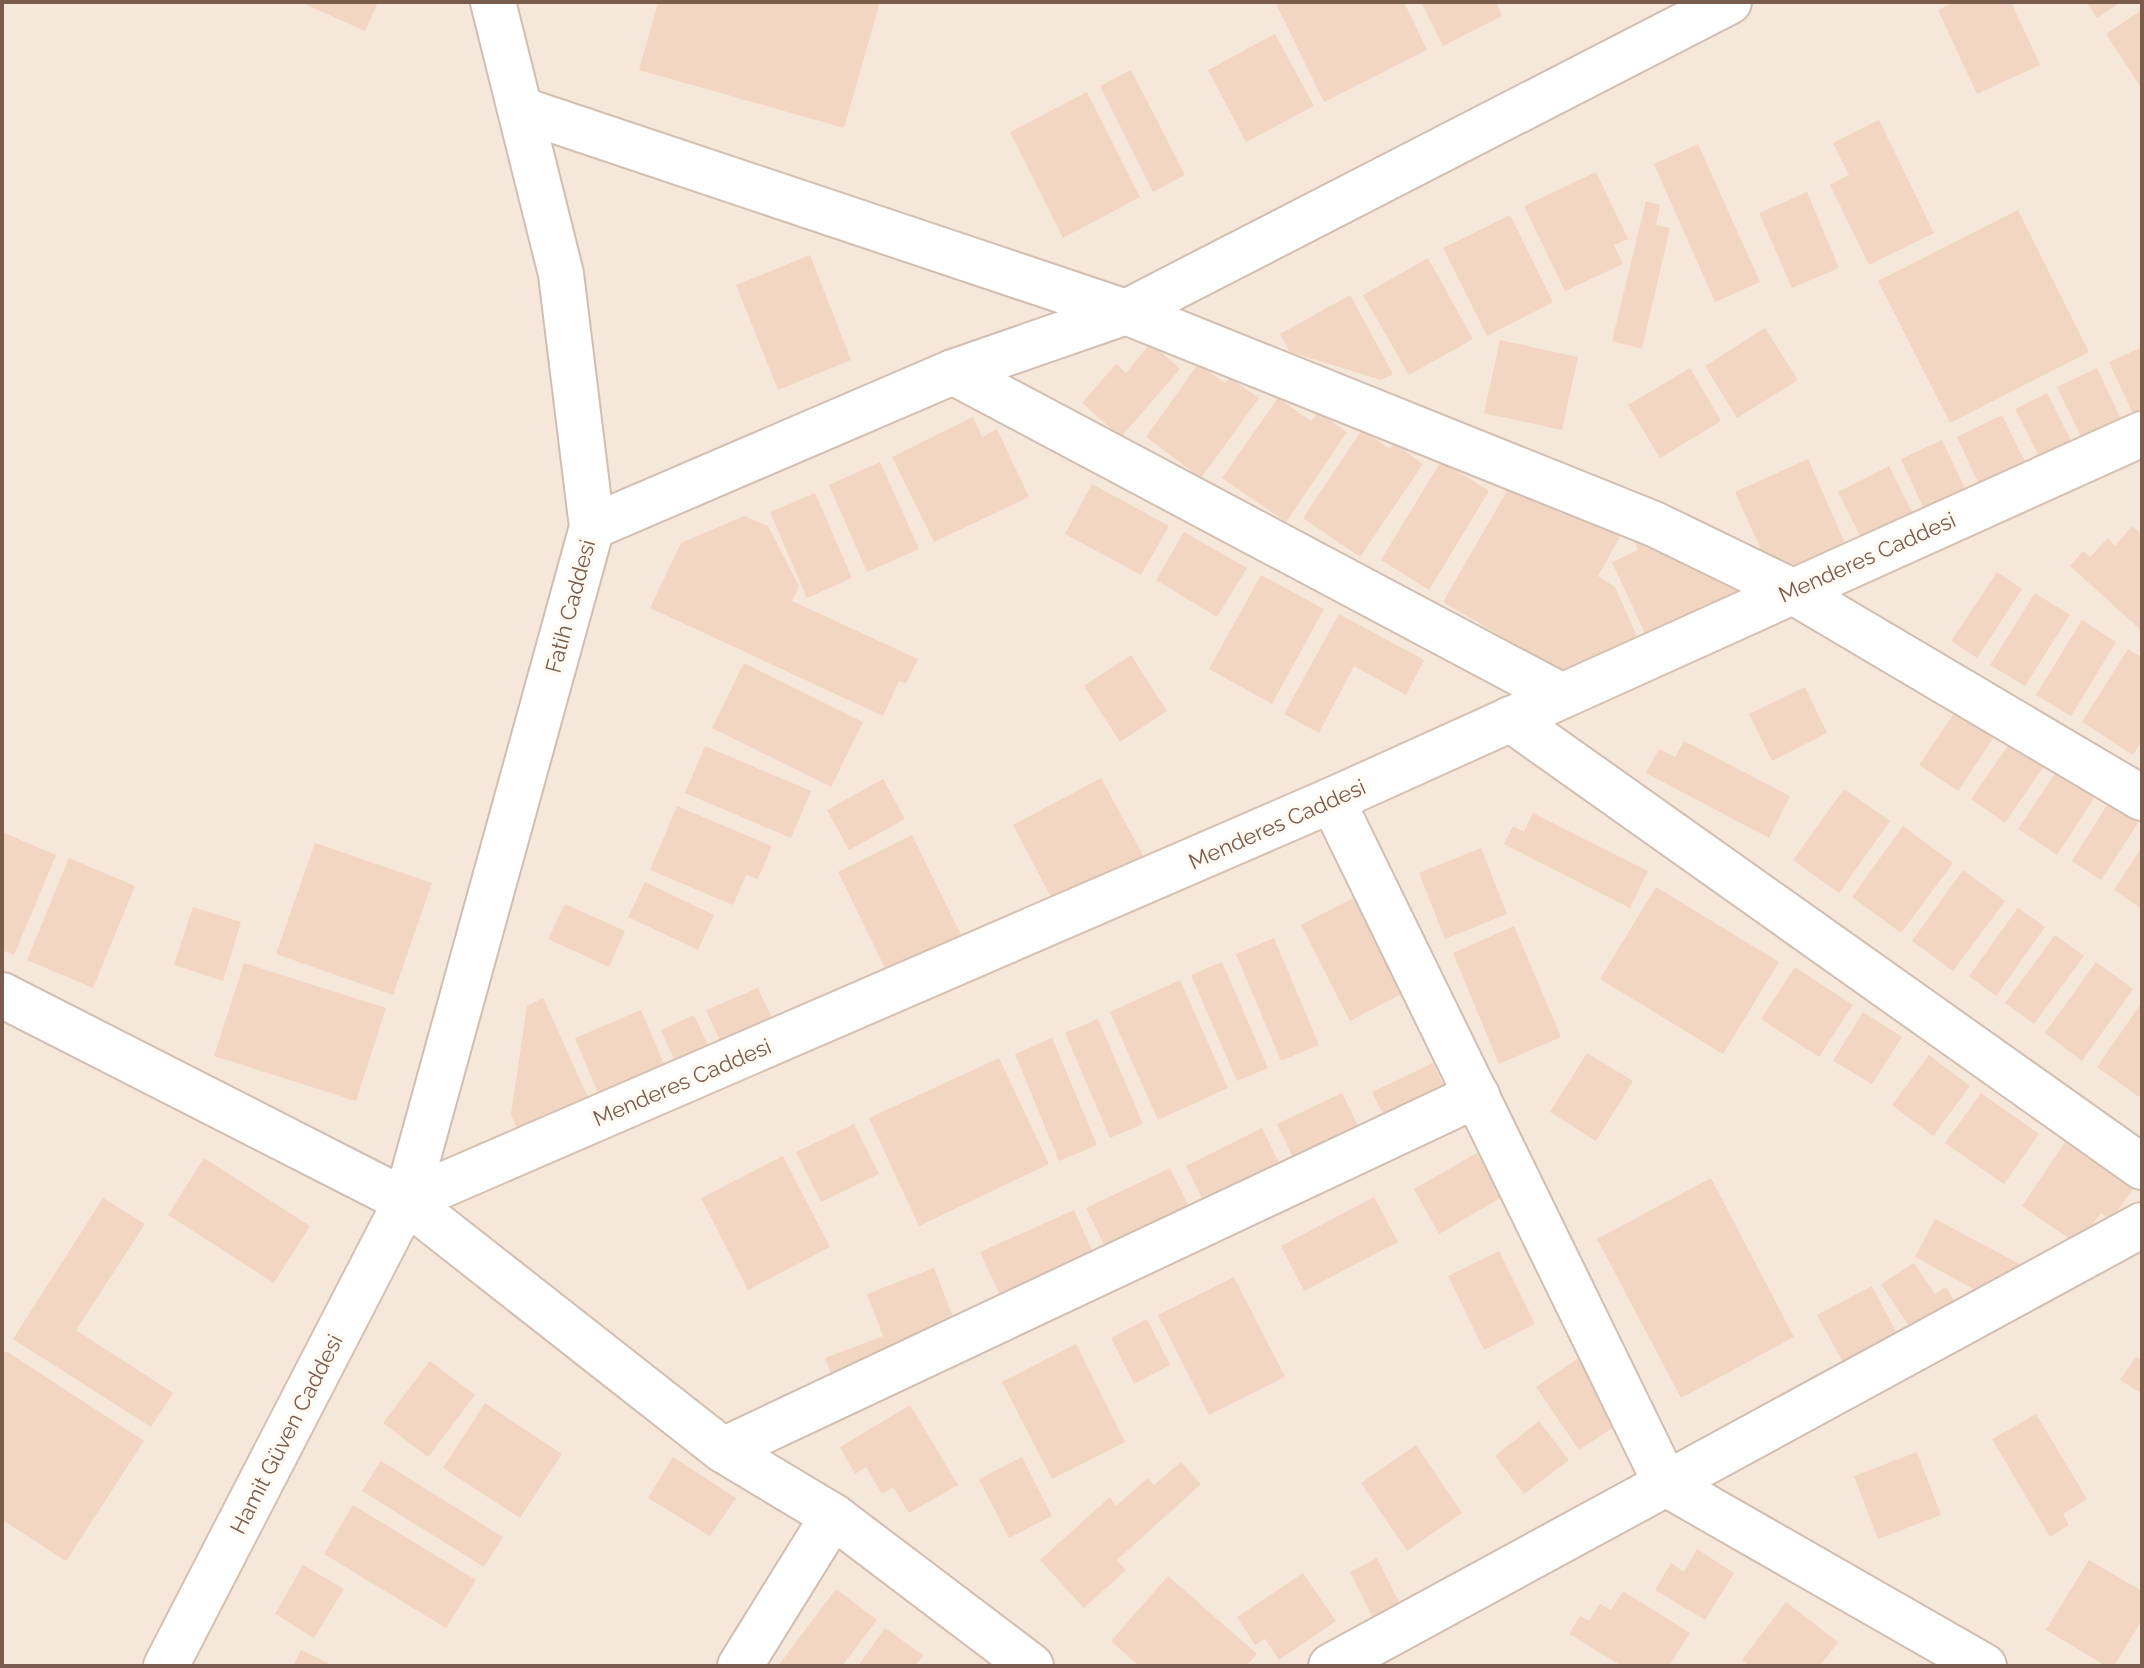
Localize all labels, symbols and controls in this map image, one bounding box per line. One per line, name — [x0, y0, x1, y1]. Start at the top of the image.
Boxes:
street label: Menderes Caddesi — [1775, 506, 1959, 608]
street label: Fatih Caddesi — [540, 537, 600, 675]
street label: Menderes Caddesi — [1185, 773, 1369, 875]
street label: Menderes Caddesi — [589, 1033, 775, 1131]
street label: Hamit Güven Caddesi — [224, 1330, 348, 1538]

